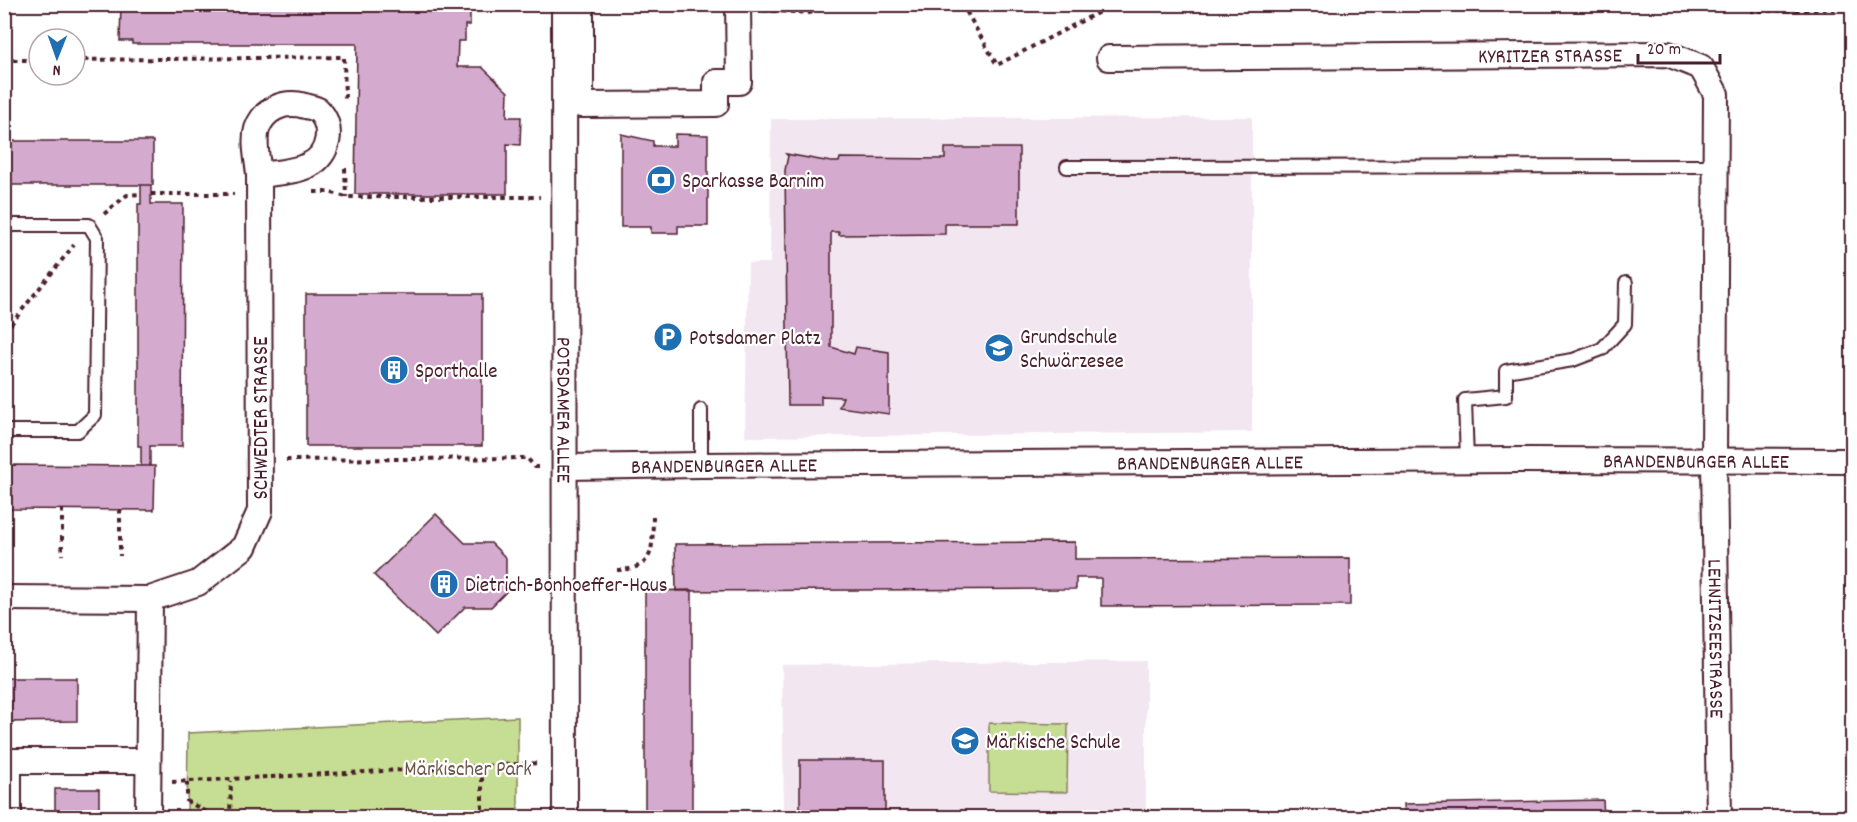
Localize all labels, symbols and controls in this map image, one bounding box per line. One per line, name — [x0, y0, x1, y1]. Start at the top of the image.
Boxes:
north arrow — [27, 27, 87, 87]
scale bar — [1638, 27, 1720, 65]
text: 20 m — [1647, 38, 1681, 63]
street label: KYRITZER STRASSE — [1478, 42, 1622, 73]
text: N — [53, 58, 61, 81]
bank icon: Sparkasse Barnim — [645, 164, 677, 196]
place label: Sparkasse Barnim — [682, 168, 824, 198]
parking icon: Potsdamer Platz — [652, 321, 684, 353]
place label: Grundschule Schwärzesee — [1020, 324, 1124, 378]
place label: Potsdamer Platz — [689, 325, 821, 355]
school or university icon: Grundschule Schwärzesee — [983, 332, 1015, 364]
street label: SCHWEDTER STRASSE — [248, 336, 278, 500]
street label: POTSDAMER ALLEE — [546, 337, 577, 484]
building icon: Sporthalle — [378, 354, 410, 386]
place label: Sporthalle — [415, 358, 498, 388]
street label: BRANDENBURGER ALLEE — [1603, 448, 1790, 479]
street label: BRANDENBURGER ALLEE — [1117, 449, 1304, 480]
street label: BRANDENBURGER ALLEE — [631, 452, 818, 484]
street label: LEHNITZSEESTRASSE — [1697, 559, 1730, 719]
building icon: Dietrich-Bonhoeffer-Haus — [428, 568, 460, 600]
place label: Dietrich-Bonhoeffer-Haus — [465, 572, 668, 602]
school or university icon: Märkische Schule — [949, 725, 981, 757]
place label: Märkische Schule — [986, 729, 1121, 759]
park label: Märkischer Park — [404, 756, 532, 786]

